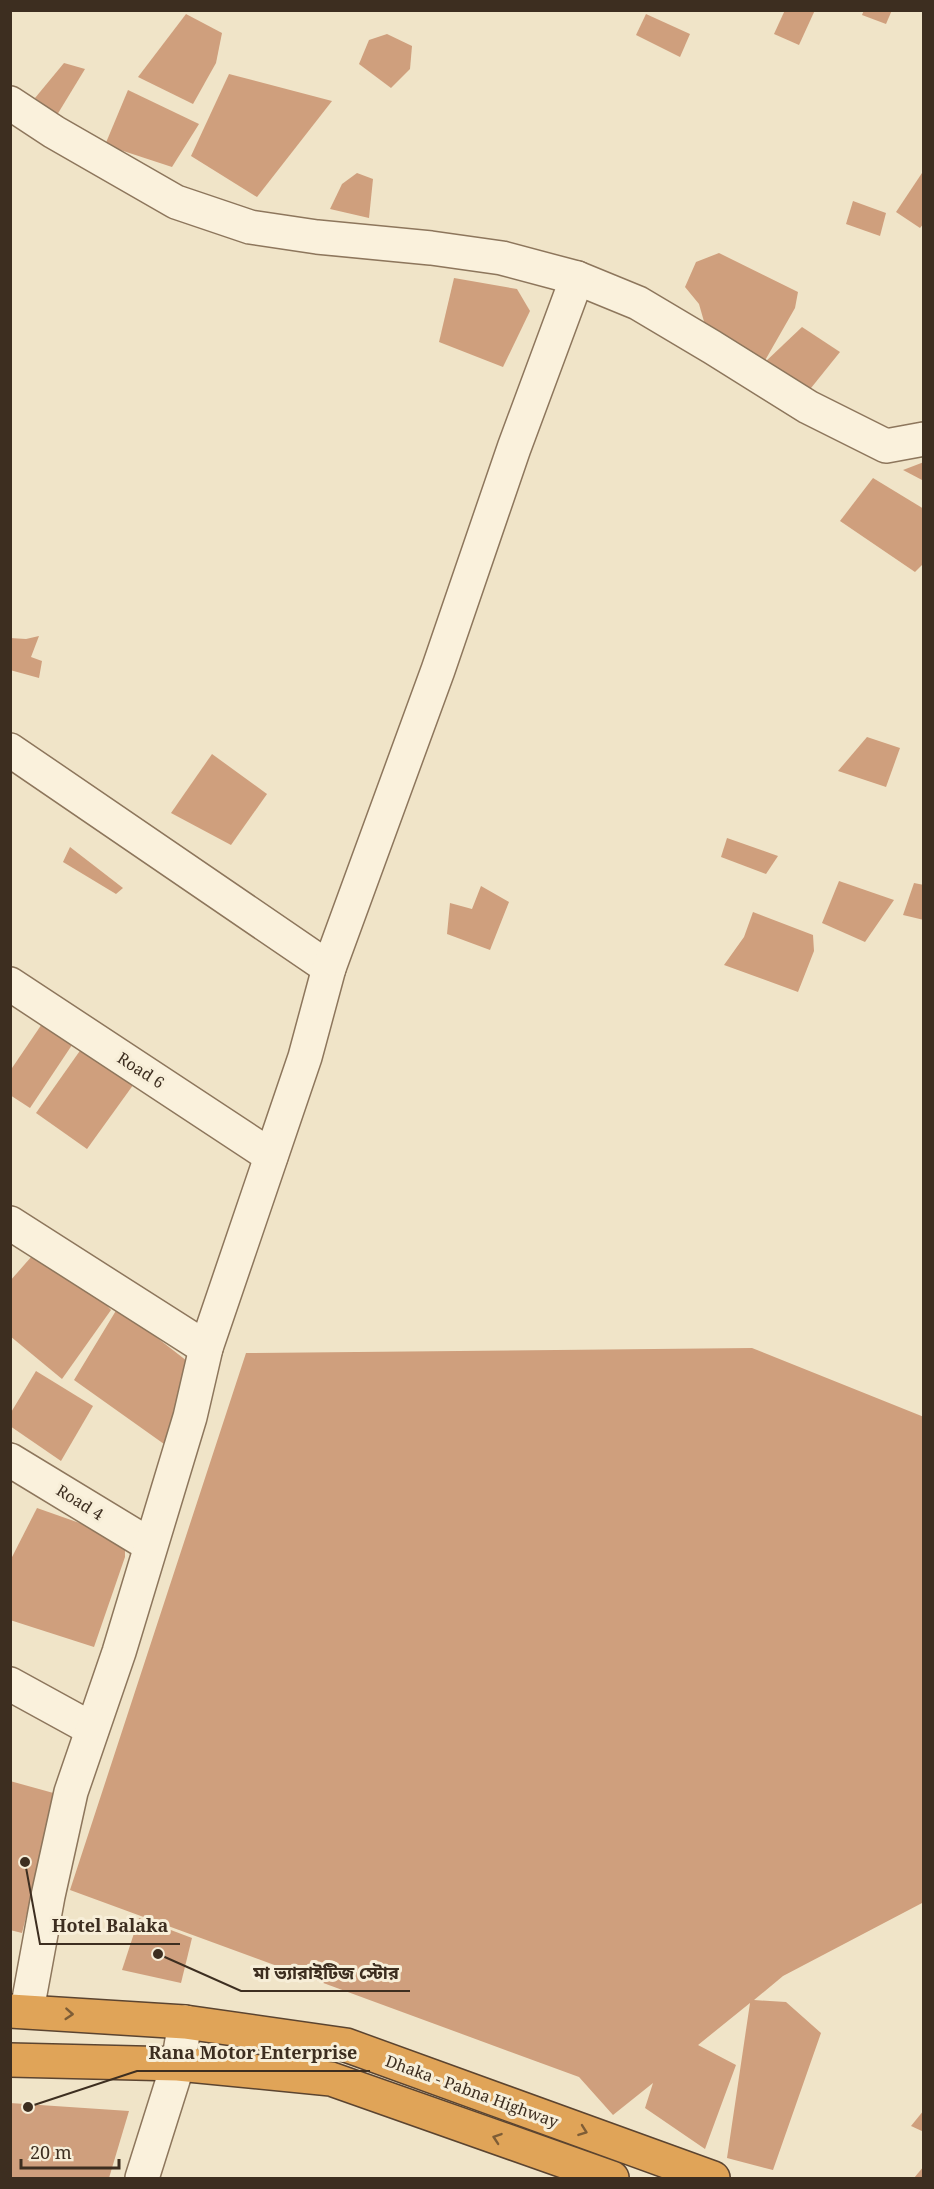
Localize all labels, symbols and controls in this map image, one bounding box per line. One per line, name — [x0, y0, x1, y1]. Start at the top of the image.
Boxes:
street label: Road 6 — [113, 1047, 169, 1093]
street label: Road 4 — [52, 1479, 108, 1525]
callout: Hotel Balaka — [40, 1908, 180, 1944]
text: Hotel Balaka — [52, 1913, 169, 1937]
callout: মা ভ‍্যারাইটিজ স্টোর — [241, 1955, 410, 1991]
text: মা ভ‍্যারাইটিজ স্টোর — [252, 1960, 400, 1984]
one-way arrow — [64, 2007, 73, 2020]
callout: Rana Motor Enterprise — [137, 2035, 370, 2071]
text: Rana Motor Enterprise — [149, 2040, 357, 2064]
street label: Dhaka - Pabna Highway — [382, 2049, 562, 2133]
one-way arrow — [577, 2124, 588, 2137]
scale bar — [21, 2132, 118, 2170]
one-way arrow — [492, 2133, 503, 2146]
text: 20 m — [30, 2140, 72, 2164]

